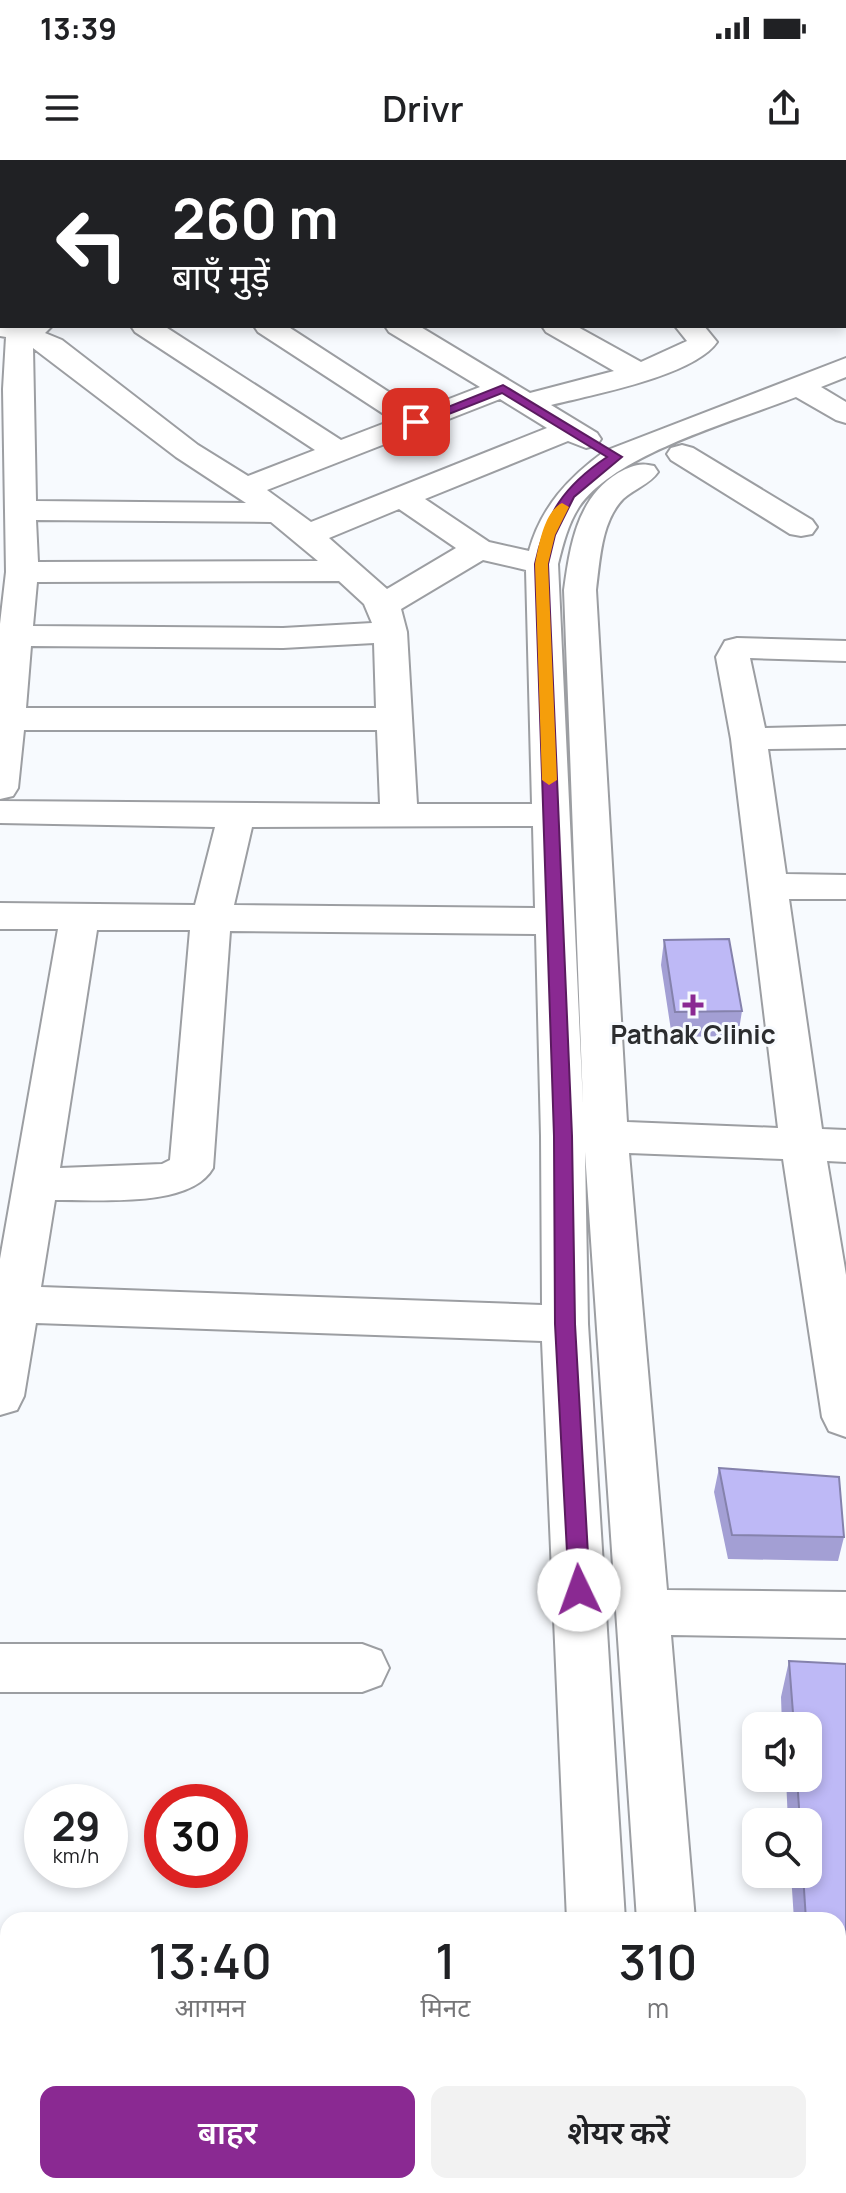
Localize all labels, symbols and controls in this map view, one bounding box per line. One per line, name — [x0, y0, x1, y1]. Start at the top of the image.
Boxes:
text: 13:39 — [40, 8, 117, 49]
text: Drivr — [382, 84, 464, 133]
icon: menu — [40, 86, 84, 130]
icon: share — [762, 86, 806, 130]
text: 260 m — [172, 179, 339, 256]
icon: left — [40, 192, 144, 296]
text: बाएँ मुड़ें — [172, 252, 270, 301]
pin — [382, 388, 450, 456]
icon: arrive — [394, 400, 438, 444]
marker: Pathak Clinic — [682, 994, 704, 1016]
place label: Pathak Clinic — [610, 1016, 776, 1052]
position arrow — [537, 1548, 621, 1632]
map controls — [742, 1712, 822, 1888]
button: sound — [742, 1712, 822, 1792]
speed limit sign: 30 — [144, 1784, 248, 1888]
text: 29 — [52, 1798, 100, 1853]
button: search — [742, 1808, 822, 1888]
text: km/h — [53, 1842, 99, 1869]
text: 13:40 — [149, 1928, 272, 1993]
text: 1 — [435, 1928, 455, 1993]
text: 310 — [619, 1929, 697, 1994]
text: आगमन — [175, 1989, 246, 2025]
text: मिनट — [420, 1989, 470, 2025]
text: m — [647, 1990, 669, 2026]
button: बाहर — [40, 2086, 415, 2178]
button: शेयर करें — [431, 2086, 806, 2178]

